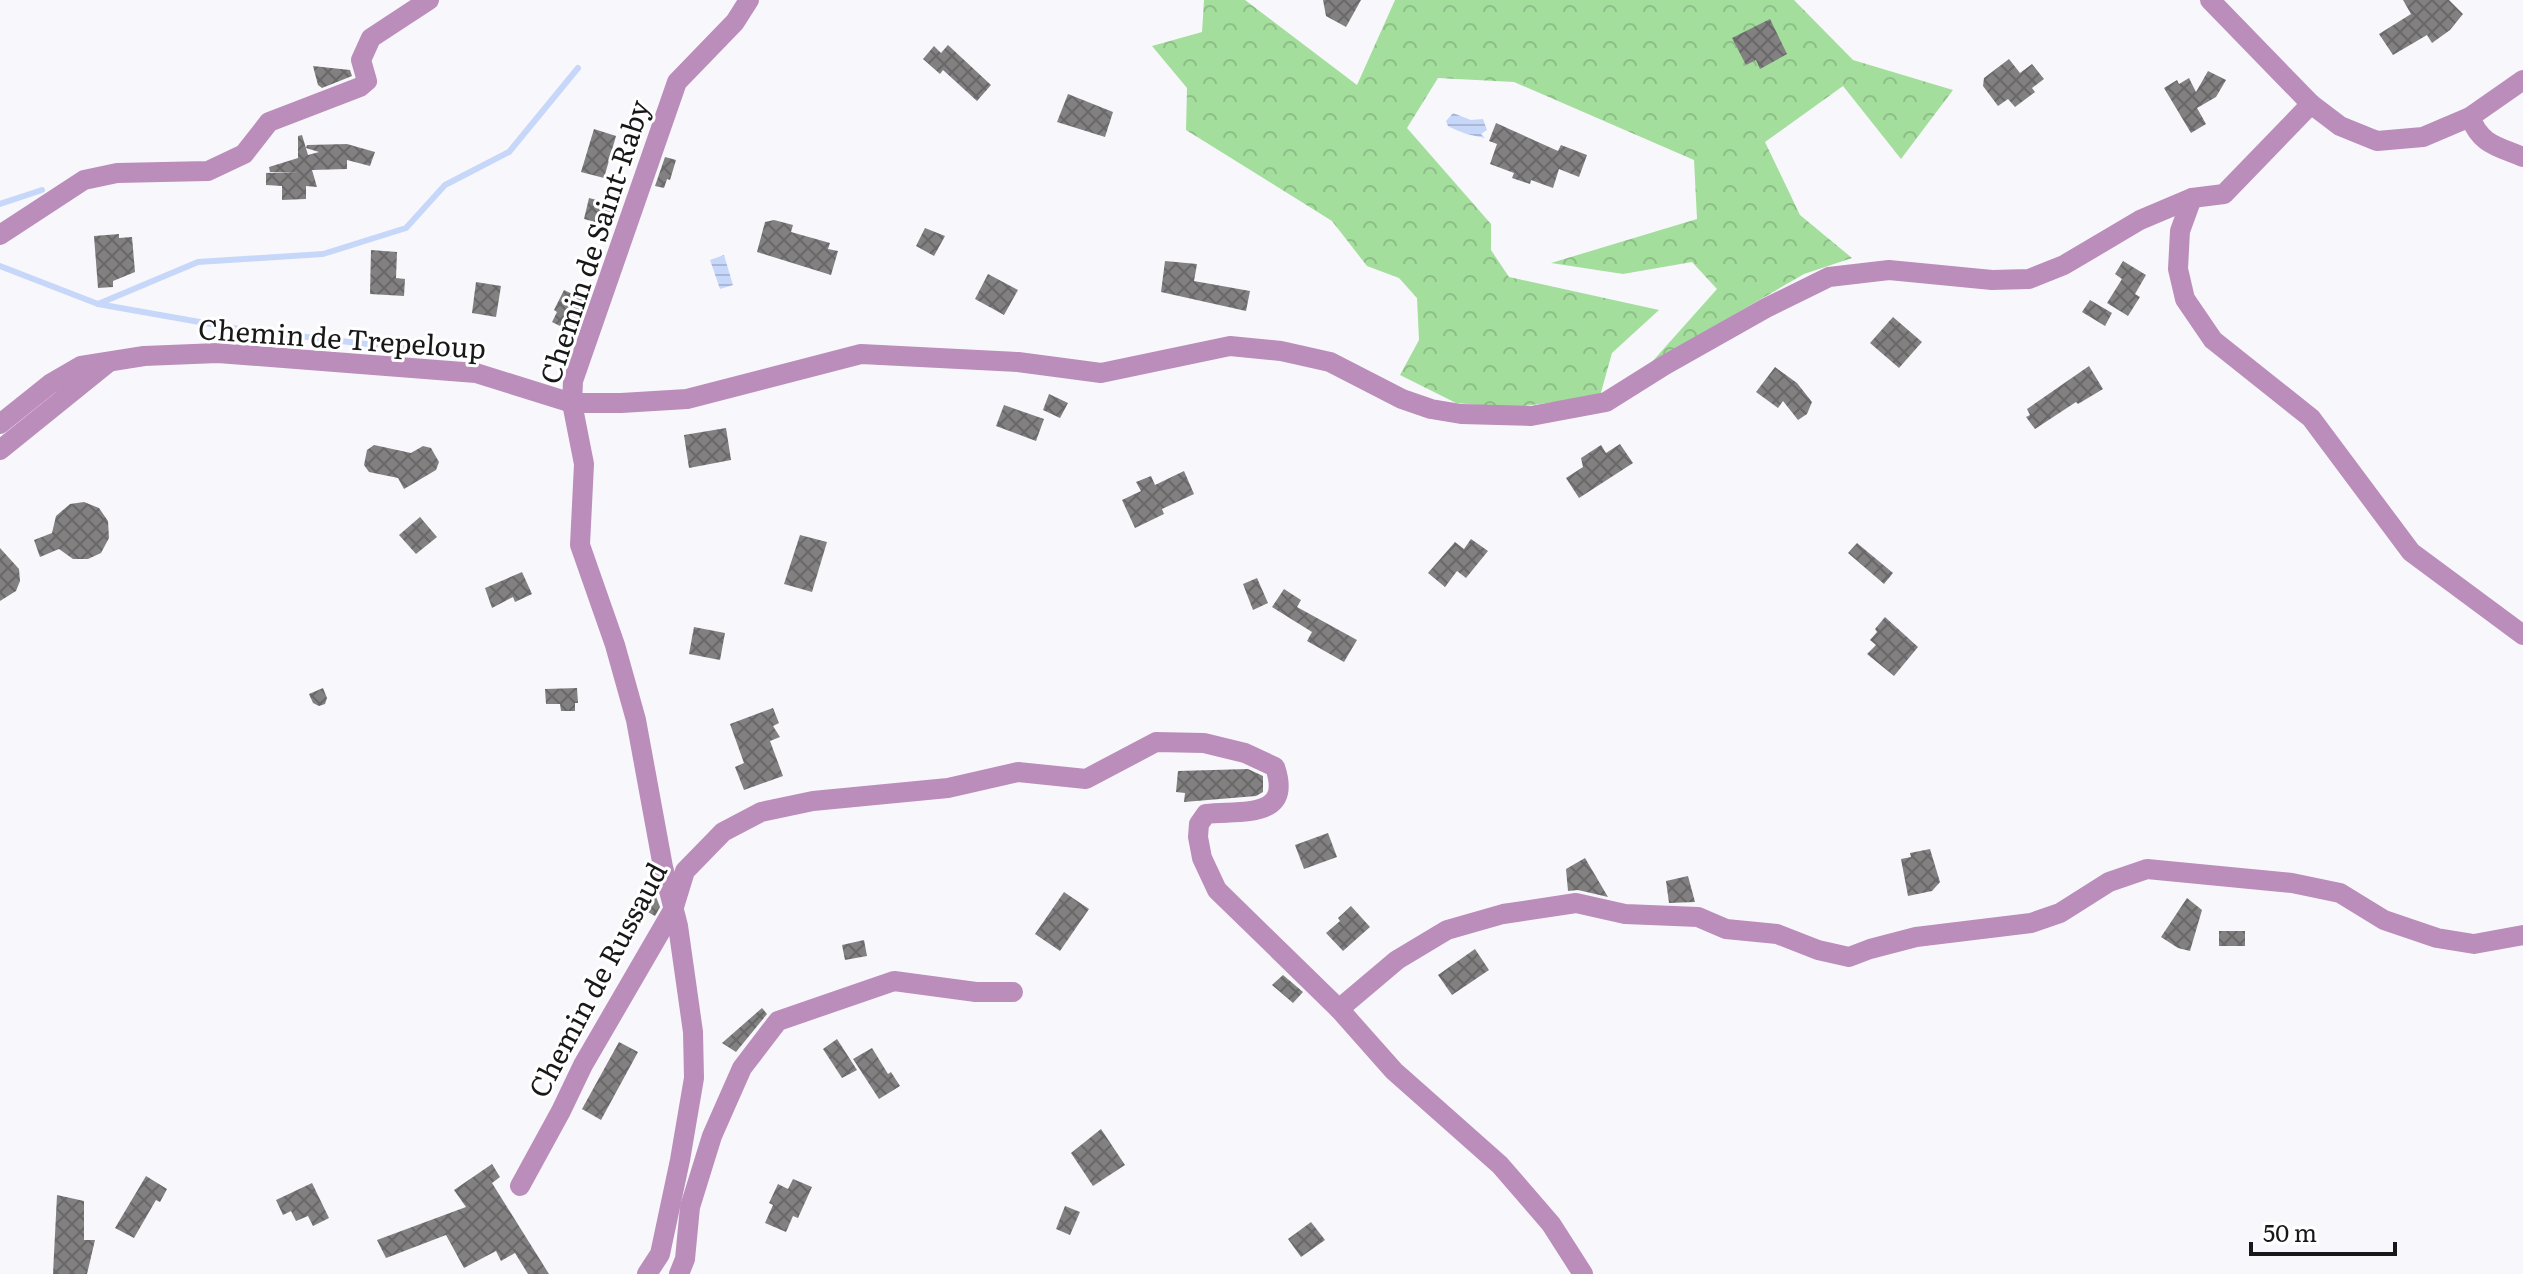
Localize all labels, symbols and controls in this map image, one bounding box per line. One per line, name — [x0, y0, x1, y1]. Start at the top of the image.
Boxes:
street label: Chemin de Saint-Raby — [527, 93, 659, 389]
street label: Chemin de Trepeloup — [197, 306, 488, 368]
street label: Chemin de Russaud — [516, 854, 676, 1104]
scale bar — [2251, 1206, 2395, 1256]
text: 50 m — [2263, 1214, 2317, 1249]

